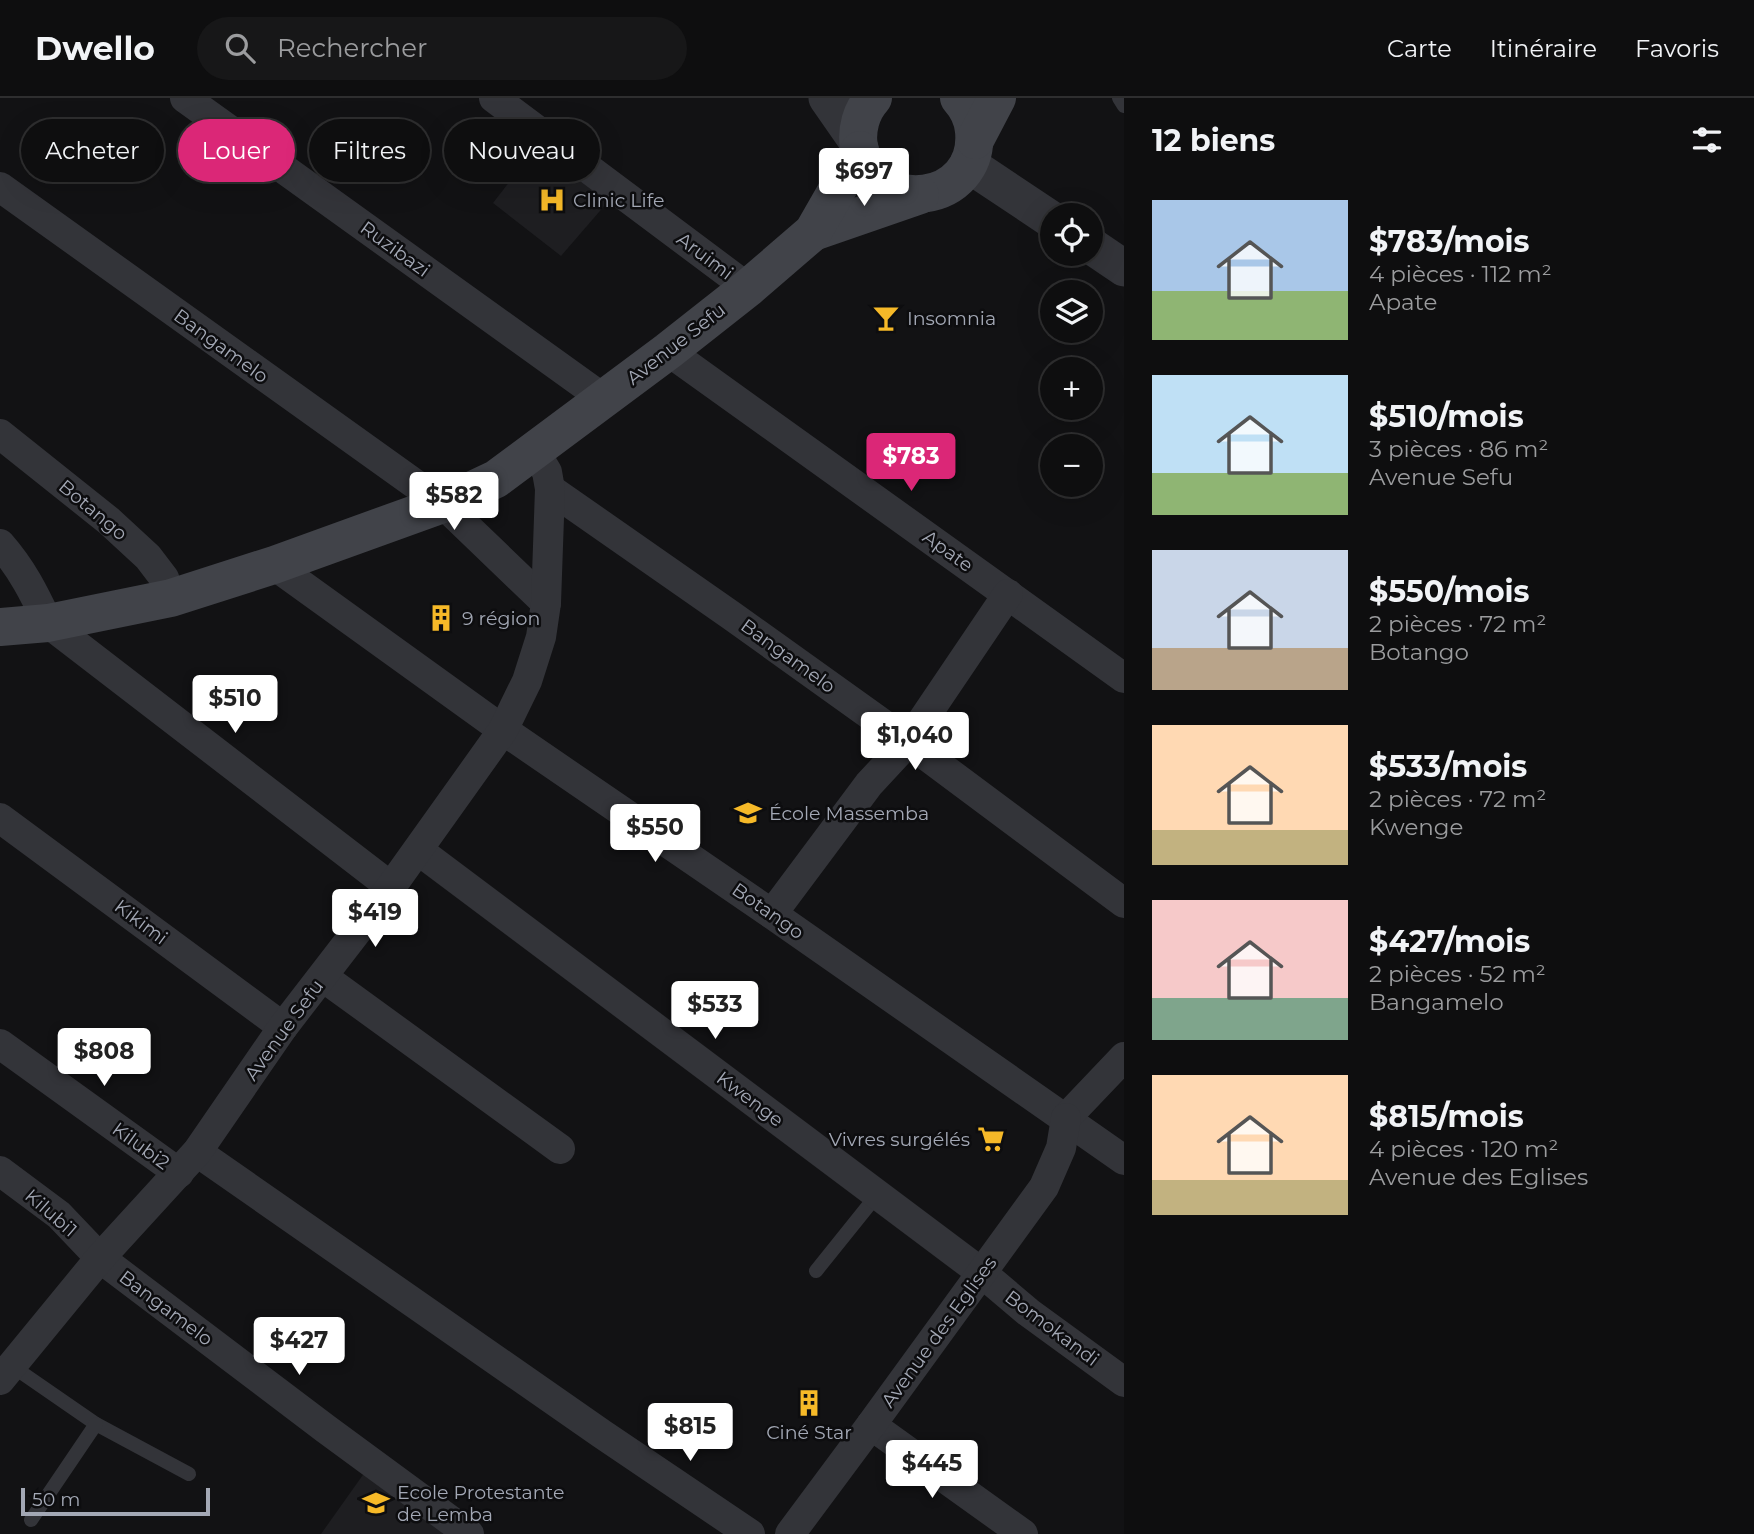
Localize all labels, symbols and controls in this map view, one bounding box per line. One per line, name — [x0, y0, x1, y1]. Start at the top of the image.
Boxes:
search box — [197, 17, 687, 80]
text: Dwello — [35, 28, 155, 68]
icon: search — [221, 29, 259, 67]
text: Rechercher — [277, 32, 427, 64]
text: Carte — [1387, 34, 1452, 63]
text: Itinéraire — [1490, 34, 1597, 63]
text: Favoris — [1635, 34, 1719, 63]
chip: Acheter — [21, 119, 164, 182]
chip: Louer — [178, 119, 295, 182]
chip: Filtres — [309, 119, 430, 182]
chip: Nouveau — [444, 119, 600, 182]
icon: filters — [1688, 121, 1726, 159]
text: 12 biens — [1152, 122, 1275, 159]
pin: $697 — [823, 148, 905, 208]
text: $697 — [835, 157, 893, 185]
hospital icon: Clinic Life — [537, 185, 567, 215]
place label: Clinic Life — [573, 189, 664, 212]
map controls — [1040, 203, 1103, 497]
button: locate — [1040, 203, 1103, 266]
street label: Ruzibazi — [356, 216, 434, 282]
text: $783/mois — [1369, 223, 1530, 260]
street label: Aruimi — [672, 227, 738, 285]
icon: home — [1208, 228, 1292, 312]
text: 4 pièces · 112 m² — [1369, 260, 1552, 288]
button: layers — [1040, 280, 1103, 343]
text: Apate — [1369, 288, 1437, 316]
street label: Avenue Sefu — [622, 298, 730, 390]
bar icon: Insomnia — [871, 303, 901, 333]
street label: Bangamelo — [169, 304, 273, 388]
place label: Insomnia — [907, 307, 996, 330]
button: + — [1040, 357, 1103, 420]
text: $510/mois — [1369, 398, 1524, 435]
icon: home — [1208, 403, 1292, 487]
pin: $783 — [870, 434, 952, 493]
button: − — [1040, 434, 1103, 497]
text: 3 pièces · 86 m² — [1369, 435, 1548, 463]
text: $783 — [882, 442, 940, 470]
text: Avenue Sefu — [1369, 463, 1513, 491]
pin: $582 — [413, 472, 495, 532]
street label: Botango — [54, 475, 132, 545]
text: $582 — [425, 481, 483, 509]
street label: Apate — [918, 525, 978, 577]
text: $550/mois — [1369, 573, 1530, 610]
icon: home — [1208, 578, 1292, 662]
building icon: 9 région — [426, 603, 456, 633]
place label: 9 région — [462, 607, 540, 630]
text: 2 pièces · 72 m² — [1369, 610, 1546, 638]
street label: Bangamelo — [736, 614, 840, 698]
text: Botango — [1369, 638, 1469, 666]
pin: $510 — [194, 676, 276, 735]
text: $510 — [209, 684, 262, 712]
pin: $1,040 — [858, 712, 972, 772]
text: $1,040 — [877, 721, 953, 749]
text: $533/mois — [1369, 748, 1527, 785]
icon: home — [1208, 753, 1292, 837]
text: 2 pièces · 72 m² — [1369, 785, 1546, 813]
school or university icon: École Massemba — [733, 798, 763, 828]
place label: École Massemba — [769, 802, 929, 825]
pin: $550 — [614, 804, 696, 864]
text: $550 — [626, 813, 684, 841]
text: Kwenge — [1369, 813, 1463, 841]
street label: Botango — [728, 878, 808, 944]
pin: $419 — [334, 890, 416, 949]
street label: Kikimi — [110, 895, 172, 949]
text: $419 — [348, 898, 402, 926]
text: $427/mois — [1369, 923, 1530, 960]
icon: home — [1208, 928, 1292, 1012]
text: 2 pièces · 52 m² — [1369, 960, 1546, 988]
street label: Avenue Sefu — [240, 975, 328, 1085]
pin: $533 — [674, 982, 756, 1041]
text: Bangamelo — [1369, 988, 1504, 1016]
text: $533 — [687, 990, 743, 1018]
pin: $808 — [63, 1028, 145, 1088]
text: $808 — [74, 1037, 134, 1065]
street label: Kwenge — [712, 1066, 788, 1132]
text: $815/mois — [1369, 1098, 1524, 1135]
icon: home — [1208, 1103, 1292, 1187]
street label: Kilubi2 — [108, 1118, 174, 1175]
supermarket icon: Vivres surgélés — [976, 1124, 1006, 1154]
place label: Vivres surgélés — [829, 1128, 970, 1151]
text: 4 pièces · 120 m² — [1369, 1135, 1558, 1163]
text: Avenue des Eglises — [1369, 1163, 1588, 1191]
street label: Kilubi1 — [20, 1184, 82, 1242]
street label: Avenue des Eglises — [876, 1252, 1002, 1412]
street label: Bangamelo — [115, 1265, 217, 1351]
street label: Bomokandi — [1001, 1285, 1103, 1371]
pin: $427 — [258, 1318, 340, 1377]
text: $427 — [270, 1326, 328, 1354]
building icon: Ciné Star — [794, 1388, 824, 1418]
pin: $815 — [649, 1404, 731, 1463]
text: $815 — [664, 1412, 716, 1440]
place label: Ciné Star — [766, 1421, 852, 1444]
pin: $445 — [891, 1440, 973, 1500]
text: $445 — [902, 1449, 962, 1477]
place label: Ecole Protestante de Lemba — [397, 1481, 564, 1526]
scale bar — [21, 1485, 210, 1517]
text: 50 m — [32, 1488, 80, 1511]
school or university icon: Ecole Protestante de Lemba — [361, 1488, 391, 1518]

